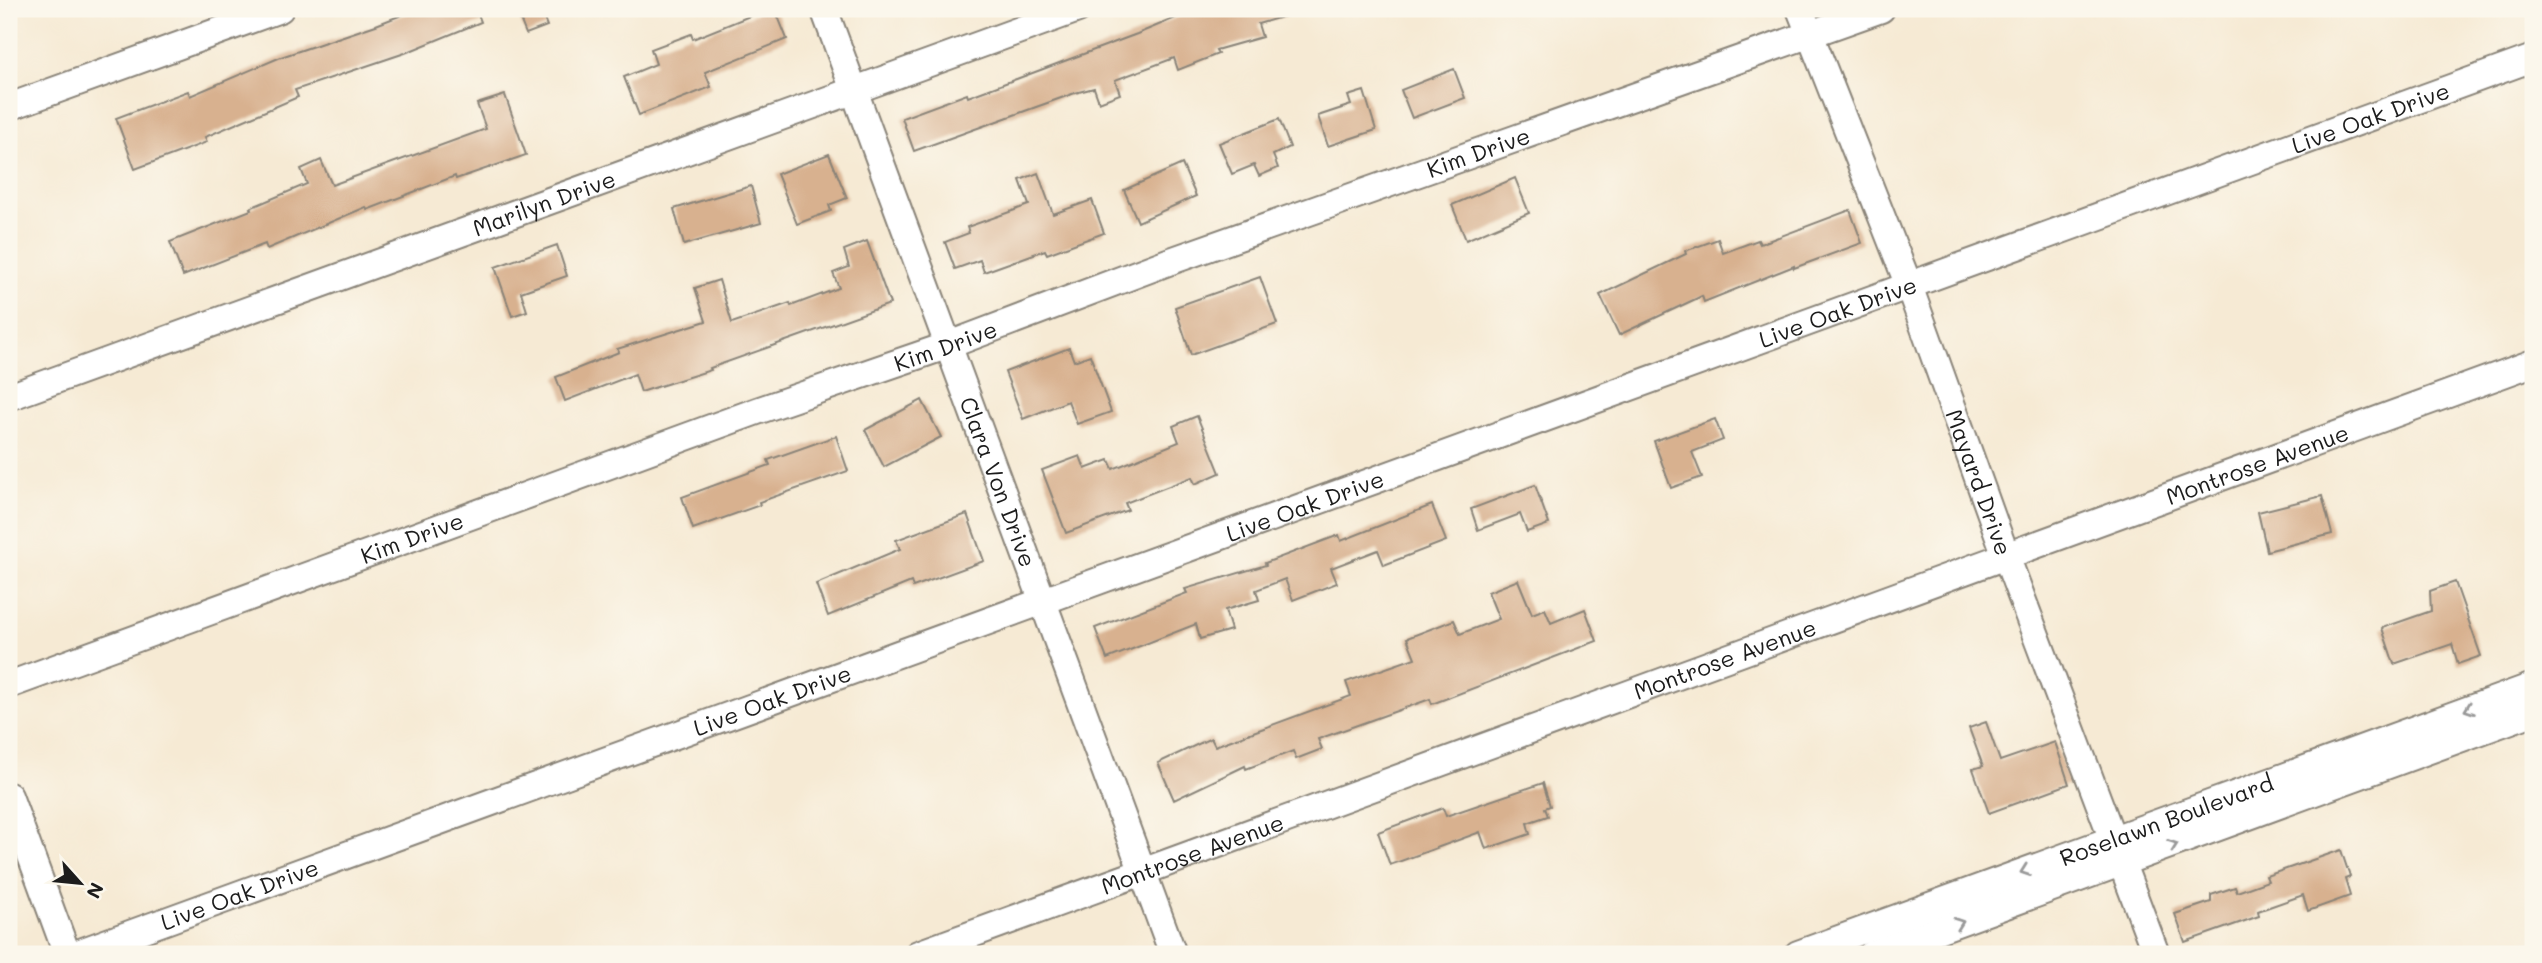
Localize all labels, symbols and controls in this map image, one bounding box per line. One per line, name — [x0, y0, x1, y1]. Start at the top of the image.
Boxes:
street label: Live Oak Drive — [2287, 75, 2453, 160]
street label: Kim Drive — [1423, 120, 1534, 184]
street label: Marilyn Drive — [468, 163, 619, 243]
street label: Live Oak Drive — [1754, 269, 1921, 354]
street label: Kim Drive — [890, 313, 1001, 378]
street label: Clara Von Drive — [953, 393, 1044, 571]
street label: Mayard Drive — [1939, 405, 2019, 559]
street label: Montrose Avenue — [2162, 417, 2353, 511]
street label: Live Oak Drive — [1222, 463, 1388, 548]
street label: Kim Drive — [356, 505, 467, 570]
street label: Montrose Avenue — [1629, 612, 1820, 706]
street label: Live Oak Drive — [689, 657, 855, 742]
one-way arrow — [2464, 701, 2476, 715]
street label: Roselawn Boulevard — [2055, 767, 2277, 872]
street label: Montrose Avenue — [1097, 806, 1288, 901]
one-way arrow — [2167, 839, 2179, 853]
north arrow — [46, 848, 116, 918]
street label: Live Oak Drive — [156, 852, 323, 937]
one-way arrow — [2020, 863, 2032, 877]
text: N — [81, 879, 110, 903]
one-way arrow — [1953, 917, 1965, 931]

